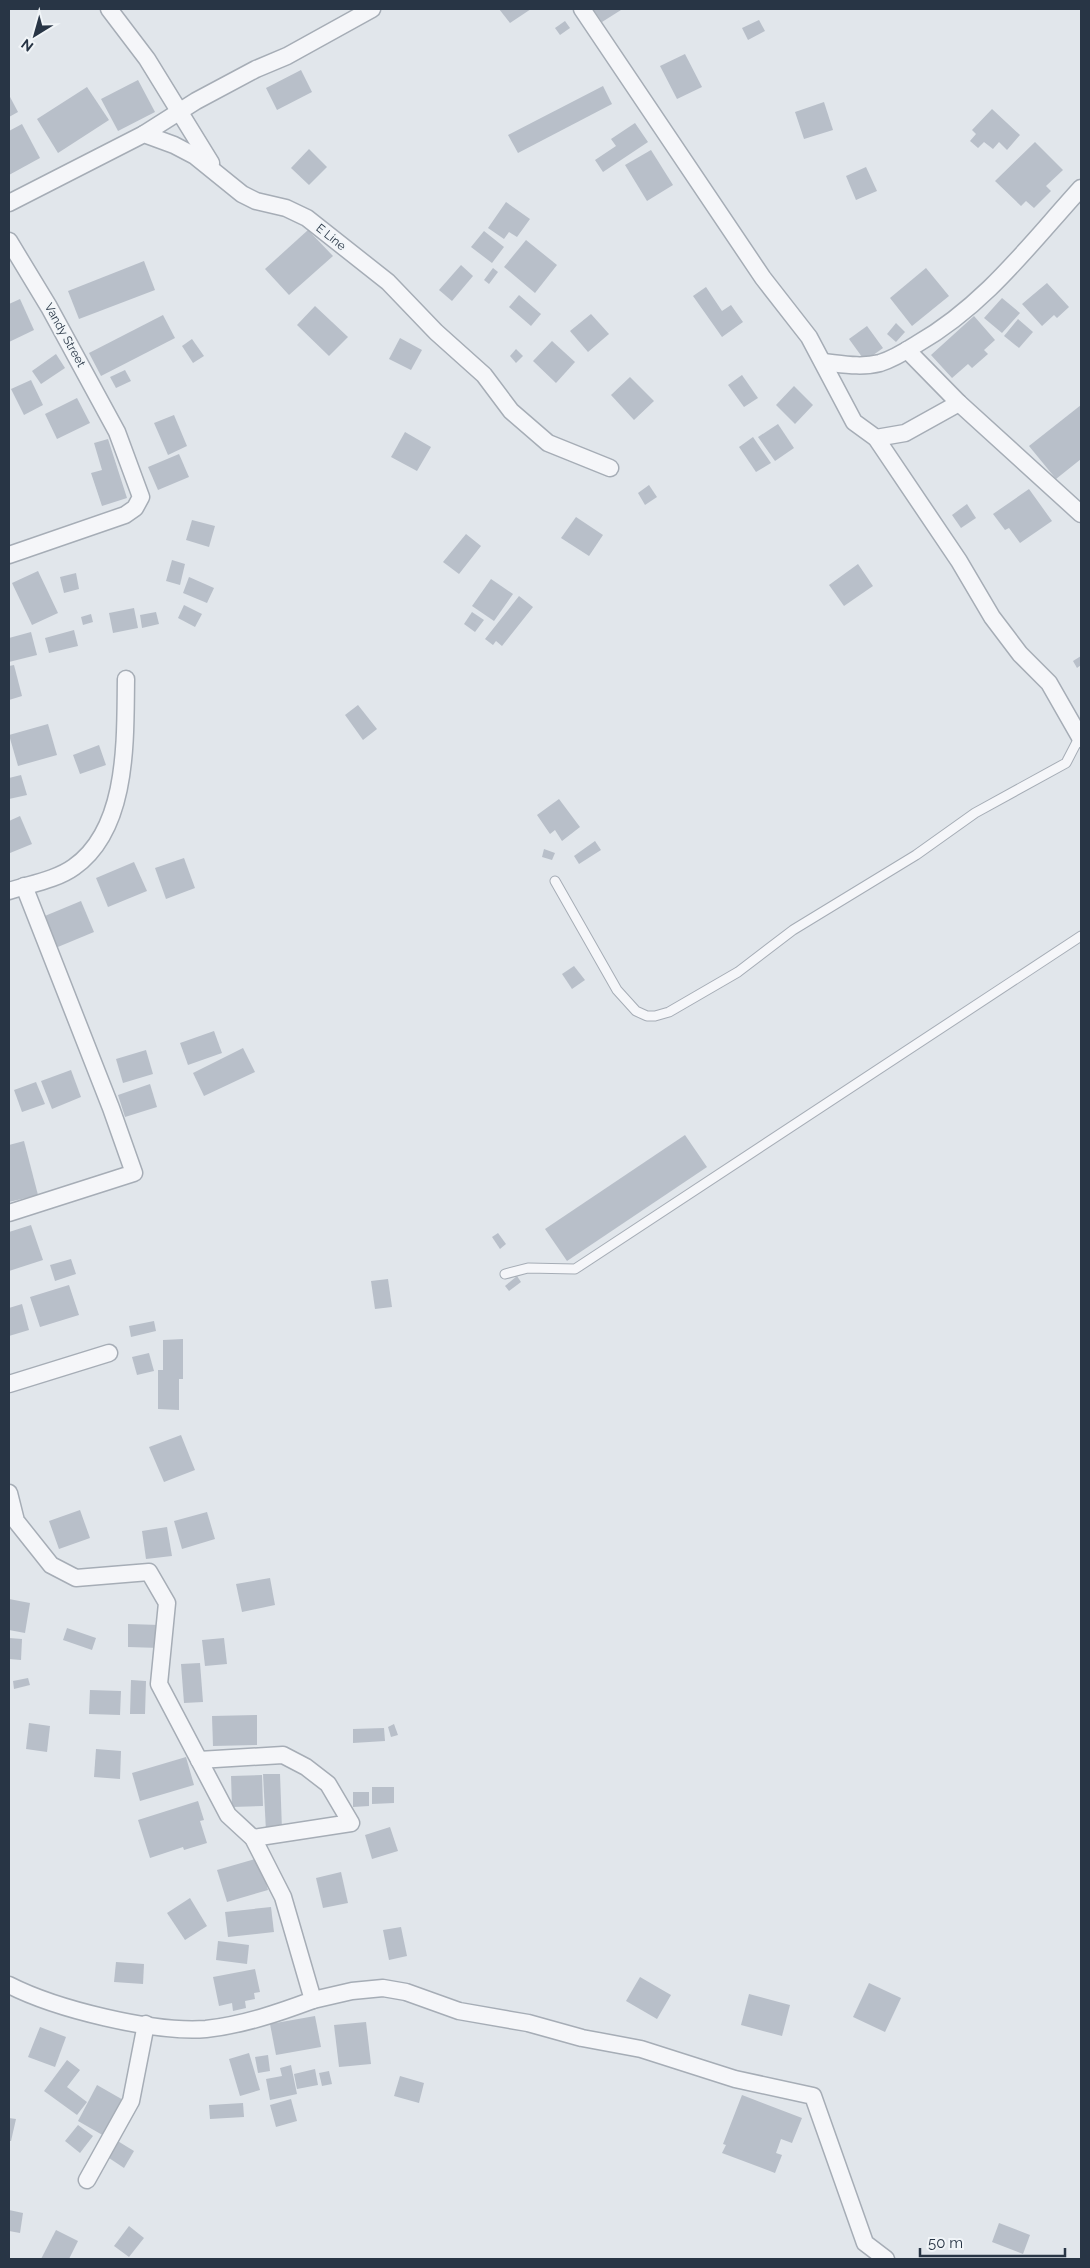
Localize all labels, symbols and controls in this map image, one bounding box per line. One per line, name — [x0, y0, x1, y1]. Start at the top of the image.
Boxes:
north arrow — [10, 10, 60, 60]
text: N — [18, 36, 36, 55]
street label: E Line — [313, 221, 349, 253]
street label: Vandy Street — [42, 301, 88, 369]
scale bar — [920, 2226, 1065, 2258]
text: 50 m — [928, 2234, 963, 2252]

